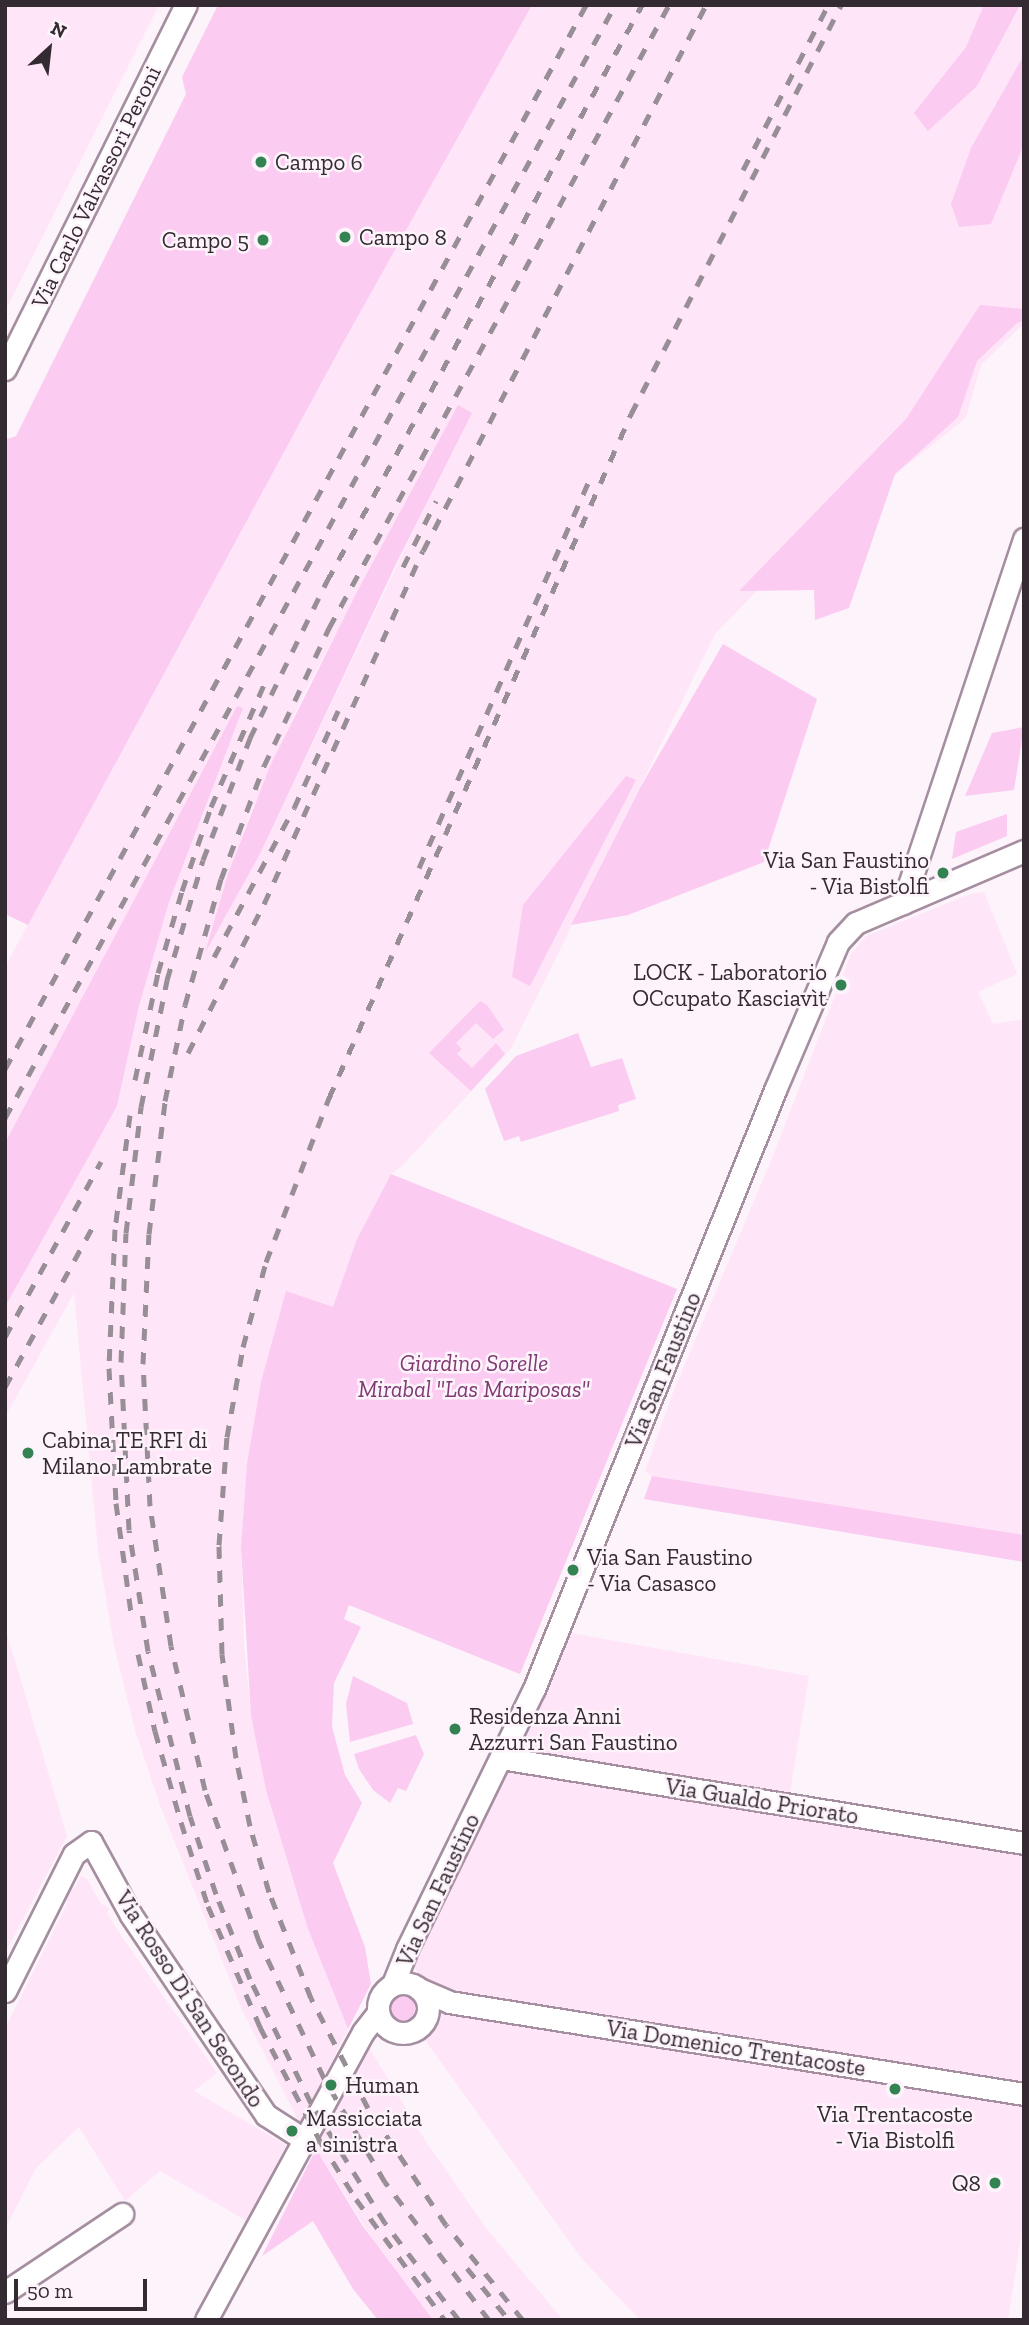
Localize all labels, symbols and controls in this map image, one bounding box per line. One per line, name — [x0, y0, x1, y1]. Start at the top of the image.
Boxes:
north arrow — [14, 14, 84, 84]
text: N — [47, 16, 70, 43]
street label: Via Carlo Valvassori Peroni — [25, 61, 167, 313]
place label: Campo 6 — [275, 148, 363, 176]
marker: Campo 6 — [253, 154, 269, 170]
place label: Campo 8 — [359, 223, 447, 251]
place label: Campo 5 — [162, 226, 249, 254]
marker: Campo 8 — [337, 229, 353, 245]
marker: Campo 5 — [255, 232, 271, 248]
place label: Via San Faustino - Via Bistolfi — [763, 846, 929, 900]
marker: Via San Faustino - Via Bistolfi — [935, 865, 951, 881]
place label: LOCK - Laboratorio OCcupato Kasciavìt — [632, 958, 827, 1012]
marker: LOCK - Laboratorio OCcupato Kasciavìt — [833, 977, 849, 993]
street label: Via San Faustino — [619, 1288, 707, 1452]
park label: Giardino Sorelle Mirabal "Las Mariposas" — [358, 1349, 590, 1403]
place label: Cabina TE RFI di Milano Lambrate — [42, 1426, 212, 1480]
marker: Cabina TE RFI di Milano Lambrate — [20, 1445, 36, 1461]
place label: Via San Faustino - Via Casasco — [587, 1543, 753, 1597]
marker: Via San Faustino - Via Casasco — [565, 1562, 581, 1578]
place label: Residenza Anni Azzurri San Faustino — [469, 1702, 677, 1756]
marker: Residenza Anni Azzurri San Faustino — [447, 1721, 463, 1737]
street label: Via Gualdo Priorato — [663, 1772, 861, 1830]
street label: Via San Faustino — [391, 1809, 485, 1971]
street label: Via Rosso Di San Secondo — [110, 1885, 270, 2113]
street label: Via Domenico Trentacoste — [604, 2014, 868, 2082]
place label: Human — [345, 2071, 419, 2099]
marker: Human — [323, 2077, 339, 2093]
marker: Via Trentacoste - Via Bistolfi — [887, 2081, 903, 2097]
place label: Via Trentacoste - Via Bistolfi — [817, 2100, 973, 2154]
place label: Massicciata a sinistra — [306, 2104, 422, 2158]
marker: Massicciata a sinistra — [284, 2123, 300, 2139]
place label: Q8 — [952, 2169, 981, 2197]
marker: Q8 — [987, 2175, 1003, 2191]
scale bar — [18, 2266, 150, 2310]
text: 50 m — [27, 2278, 73, 2303]

